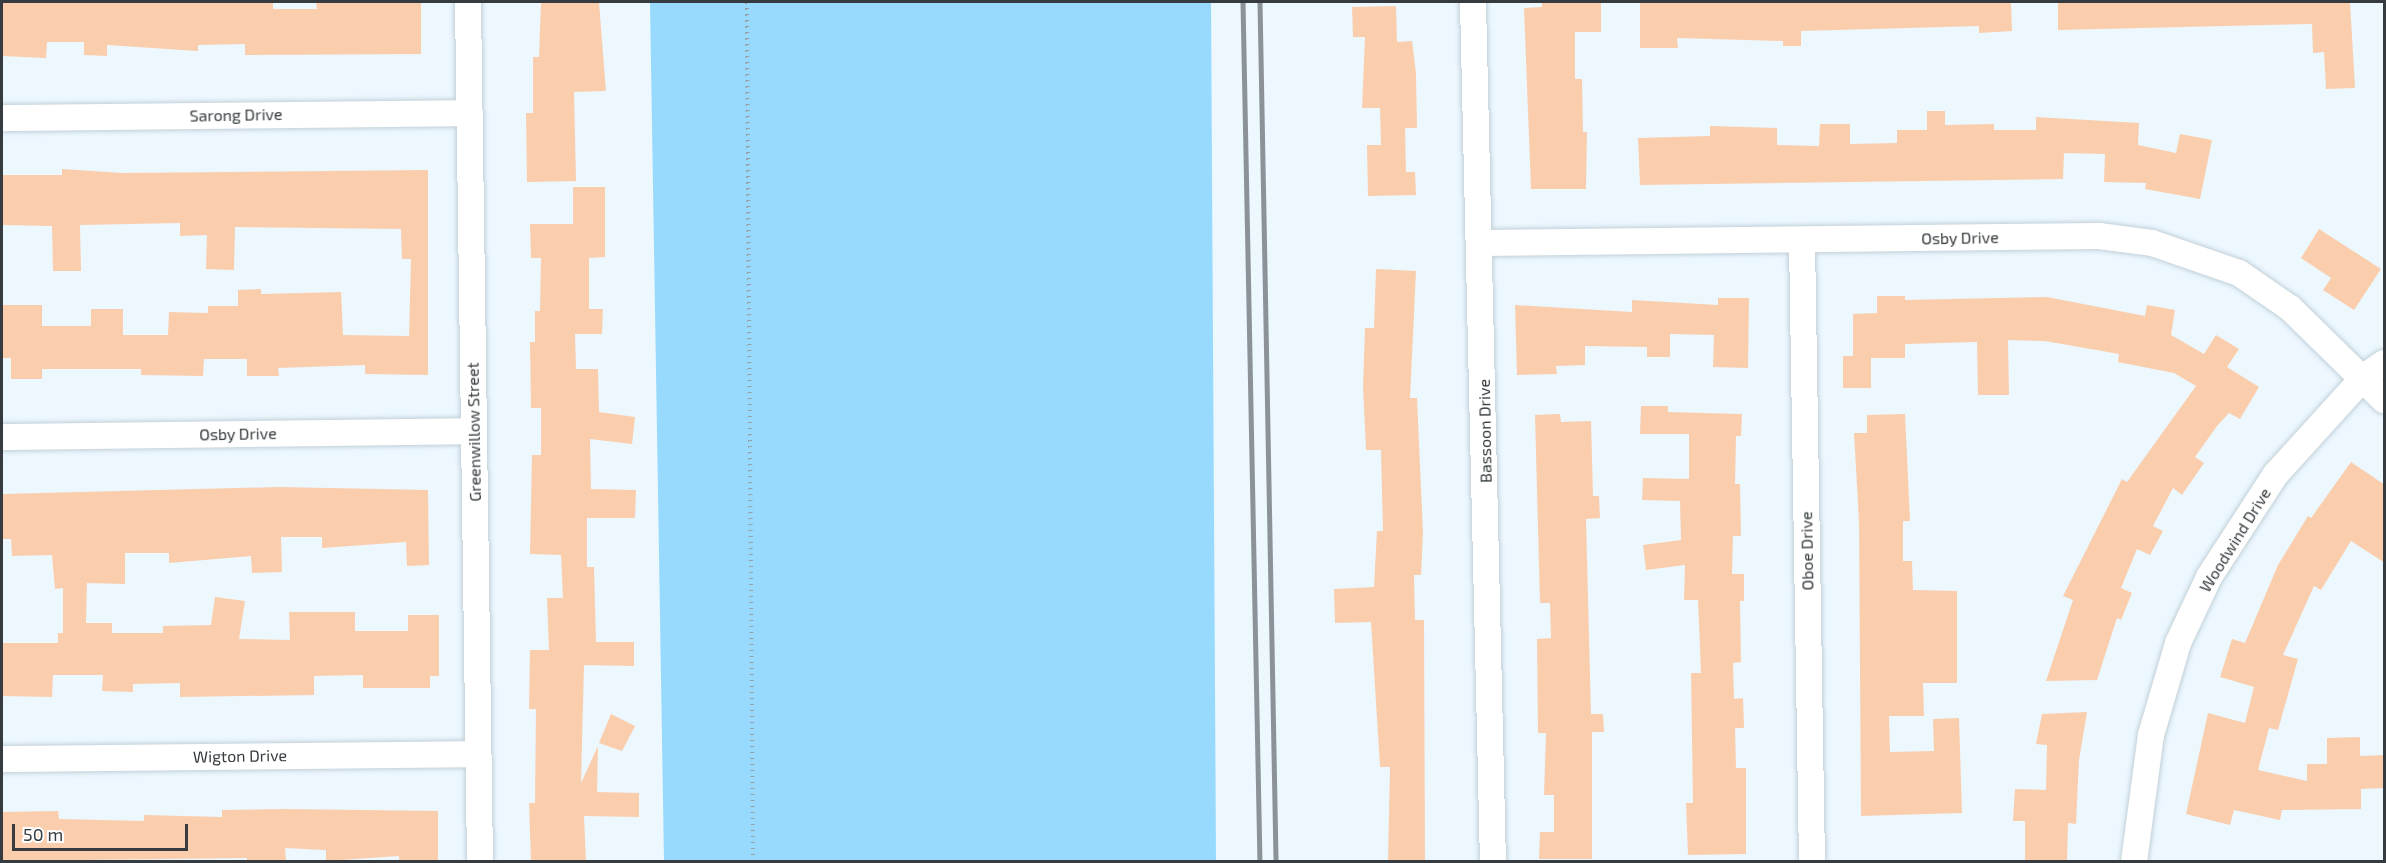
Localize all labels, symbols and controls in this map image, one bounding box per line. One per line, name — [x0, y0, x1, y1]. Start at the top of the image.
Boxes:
street label: Sarong Drive — [189, 105, 283, 125]
street label: Osby Drive — [1921, 228, 1999, 248]
street label: Greenwillow Street — [463, 362, 485, 502]
street label: Bassoon Drive — [1474, 379, 1496, 483]
street label: Osby Drive — [199, 424, 277, 444]
street label: Woodwind Drive — [2195, 484, 2275, 596]
street label: Oboe Drive — [1797, 511, 1817, 591]
street label: Wigton Drive — [193, 746, 287, 766]
scale bar — [15, 812, 190, 850]
text: 50 m — [23, 823, 63, 845]

